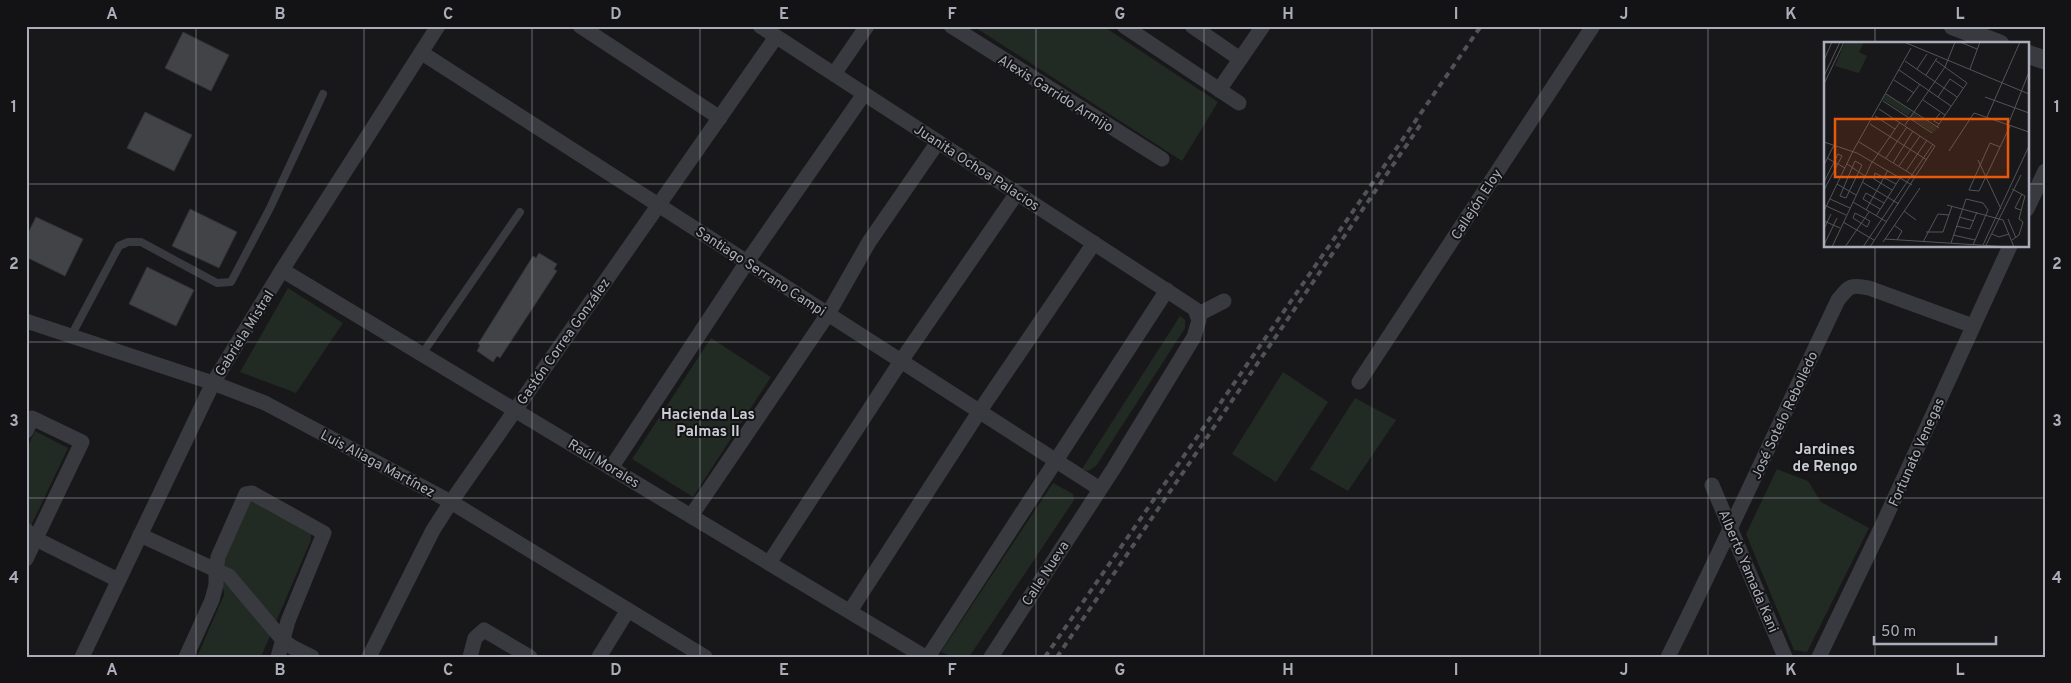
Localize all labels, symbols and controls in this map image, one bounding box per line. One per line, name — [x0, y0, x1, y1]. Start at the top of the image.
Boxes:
text: A — [106, 5, 118, 25]
text: B — [274, 5, 286, 25]
text: C — [443, 5, 453, 25]
text: D — [610, 5, 622, 25]
text: E — [779, 5, 789, 25]
text: F — [947, 5, 957, 25]
text: G — [1115, 5, 1125, 25]
text: H — [1282, 5, 1294, 25]
text: I — [1454, 5, 1458, 25]
text: J — [1620, 5, 1628, 25]
text: K — [1785, 5, 1797, 25]
text: L — [1955, 5, 1965, 25]
inset map — [1824, 42, 2028, 248]
street label: Alexis Garrido Armijo — [994, 52, 1116, 137]
text: 1 — [11, 98, 17, 118]
text: 1 — [2054, 98, 2060, 118]
street label: Juanita Ochoa Palacios — [910, 121, 1042, 215]
street label: Callejón Eloy — [1448, 166, 1506, 243]
street label: Santiago Serrano Campi — [692, 224, 828, 321]
text: 2 — [9, 255, 19, 275]
text: 2 — [2052, 255, 2062, 275]
street label: Gastón Correa González — [514, 275, 614, 409]
street label: Gabriela Mistral — [212, 288, 278, 380]
street label: José Sotelo Rebolledo — [1748, 349, 1823, 482]
street label: Fortunato Venegas — [1886, 396, 1949, 510]
district label: Hacienda Las Palmas II — [661, 406, 755, 442]
text: 3 — [9, 412, 19, 432]
text: 3 — [2052, 412, 2062, 432]
street label: Luis Aliaga Martínez — [317, 427, 437, 502]
street label: Raúl Morales — [564, 436, 642, 492]
district label: Jardines de Rengo — [1792, 441, 1858, 477]
street label: Alberto Yamada Kani — [1714, 508, 1781, 636]
street label: Calle Nueva — [1019, 538, 1073, 609]
text: 4 — [9, 569, 19, 589]
text: 4 — [2052, 569, 2062, 589]
scale bar — [1874, 613, 1996, 645]
text: 50 m — [1881, 623, 1916, 642]
text: A — [106, 661, 118, 681]
text: B — [274, 661, 286, 681]
text: C — [443, 661, 453, 681]
text: D — [610, 661, 622, 681]
text: E — [779, 661, 789, 681]
text: F — [947, 661, 957, 681]
text: G — [1115, 661, 1125, 681]
text: H — [1282, 661, 1294, 681]
text: I — [1454, 661, 1458, 681]
text: J — [1620, 661, 1628, 681]
text: K — [1785, 661, 1797, 681]
text: L — [1955, 661, 1965, 681]

